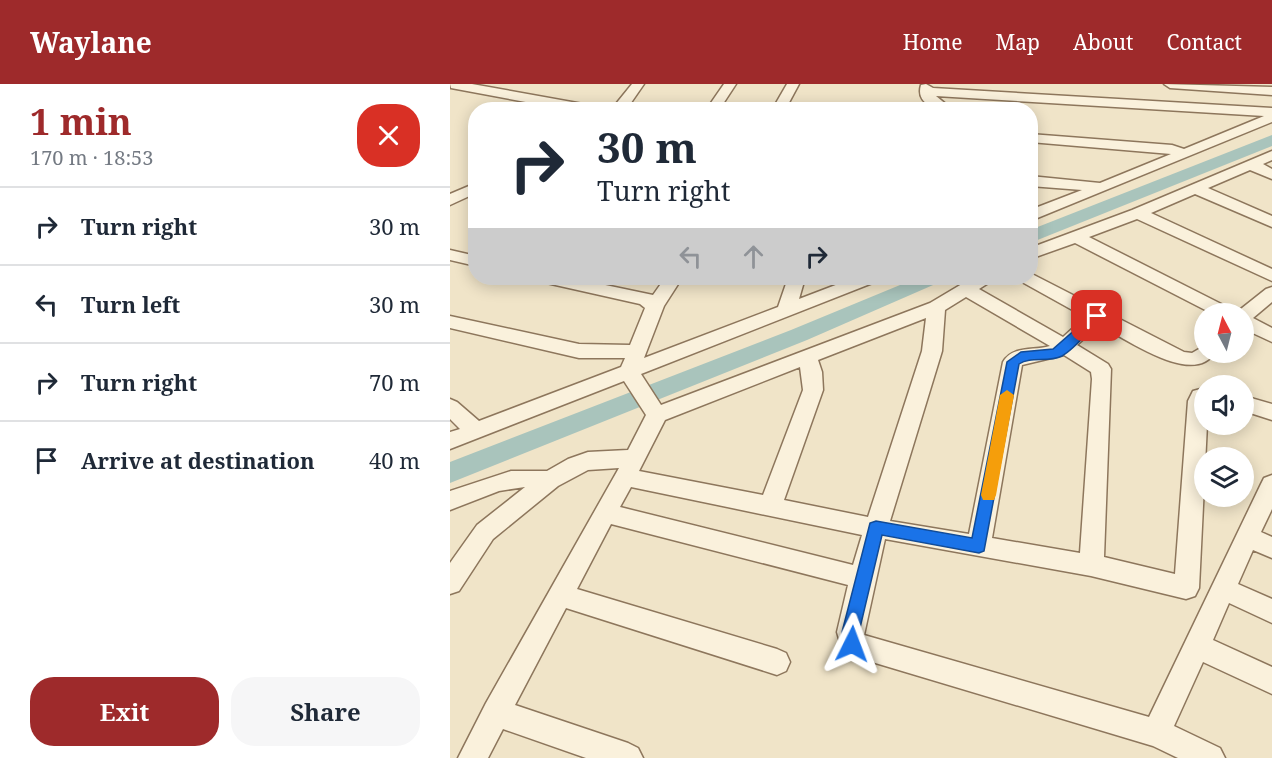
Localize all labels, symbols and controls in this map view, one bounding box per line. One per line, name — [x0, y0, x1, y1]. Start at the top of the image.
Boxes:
text: Waylane — [30, 23, 152, 61]
text: Home — [903, 28, 963, 56]
text: Map — [996, 28, 1040, 56]
text: About — [1073, 28, 1134, 56]
text: Contact — [1167, 28, 1242, 56]
text: 1 min — [30, 97, 132, 146]
button: close — [357, 104, 420, 167]
text: 30 m — [597, 118, 697, 175]
icon: right — [498, 126, 576, 204]
text: 170 m · 18:53 — [30, 144, 153, 171]
text: Turn right — [597, 172, 730, 209]
icon: right — [30, 210, 63, 243]
text: Turn right — [81, 211, 197, 241]
text: 30 m — [369, 211, 420, 241]
icon: left — [674, 240, 707, 273]
icon: ahead — [737, 240, 770, 273]
icon: right — [800, 240, 833, 273]
icon: left — [30, 288, 63, 321]
text: Turn left — [81, 289, 180, 319]
text: 30 m — [369, 289, 420, 319]
pin — [1071, 290, 1122, 341]
icon: arrive — [1080, 299, 1113, 332]
north arrow — [1194, 303, 1254, 363]
map controls — [1194, 303, 1254, 507]
icon: right — [30, 366, 63, 399]
text: Turn right — [81, 367, 197, 397]
text: 70 m — [369, 367, 420, 397]
button: sound — [1194, 375, 1254, 435]
icon: arrive — [30, 444, 63, 477]
text: Arrive at destination — [81, 445, 315, 475]
text: 40 m — [369, 445, 420, 475]
button: layers — [1194, 447, 1254, 507]
position arrow — [820, 612, 884, 676]
button: Exit — [30, 677, 219, 746]
button: Share — [231, 677, 420, 746]

